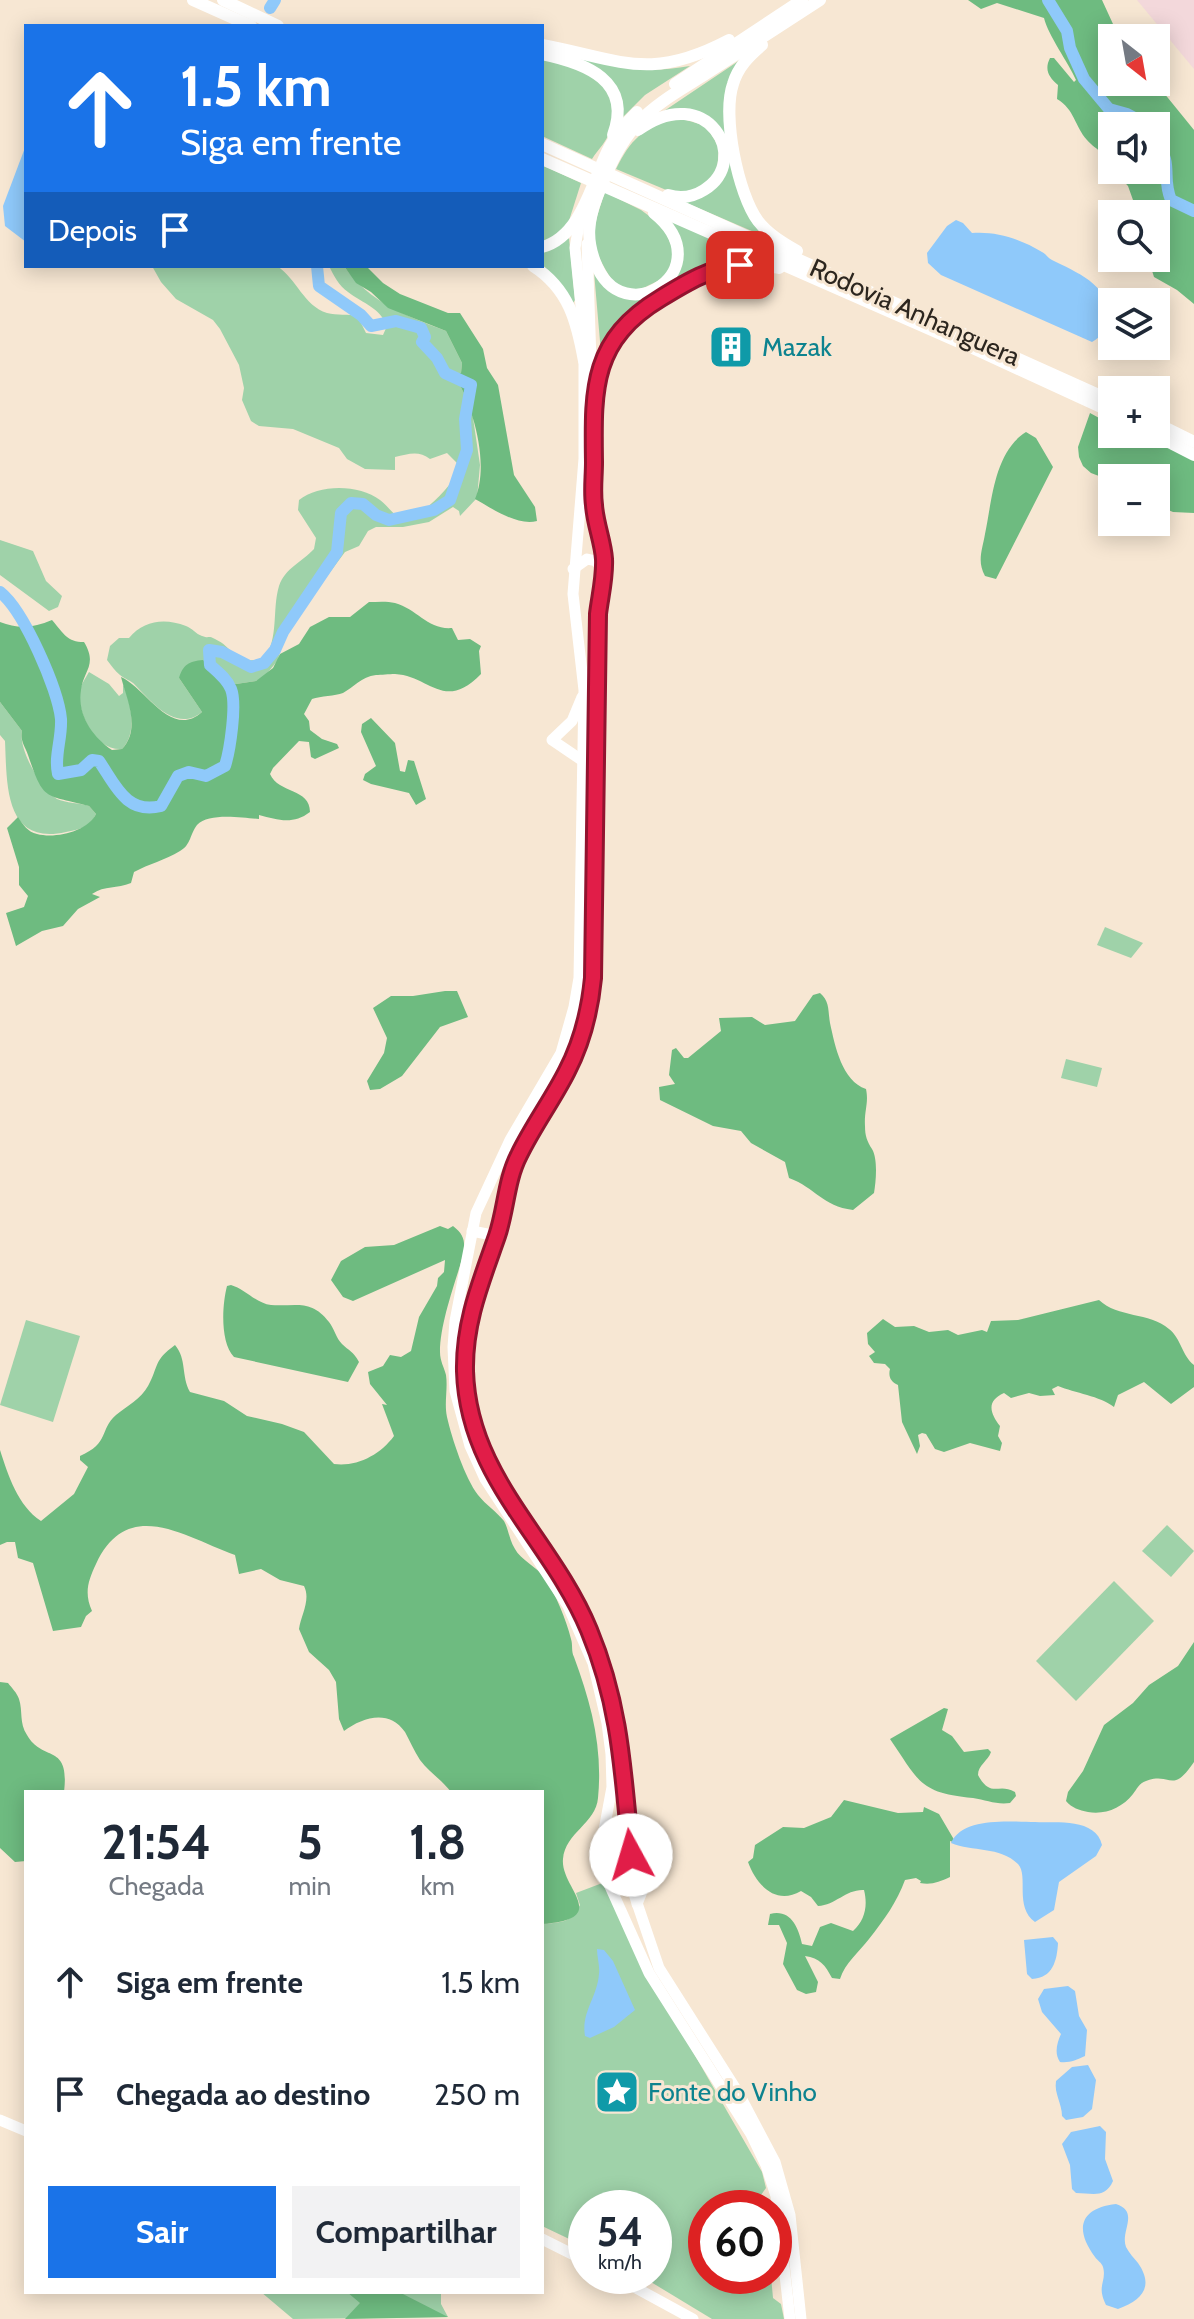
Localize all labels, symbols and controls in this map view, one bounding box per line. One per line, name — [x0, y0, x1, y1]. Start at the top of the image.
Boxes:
north arrow — [1098, 24, 1170, 96]
map controls — [1098, 24, 1170, 536]
text: 1.5 km — [180, 52, 332, 120]
icon: ahead — [48, 56, 152, 160]
button: sound — [1098, 112, 1170, 184]
text: Siga em frente — [180, 120, 401, 164]
button: search — [1098, 200, 1170, 272]
icon: arrive — [153, 208, 197, 252]
text: Depois — [48, 212, 137, 249]
pin — [706, 231, 774, 299]
icon: arrive — [718, 243, 762, 287]
street label: Rodovia Anhanguera — [805, 251, 1026, 373]
button: layers — [1098, 288, 1170, 360]
building icon: Mazak — [707, 323, 755, 371]
place label: Mazak — [762, 331, 832, 363]
button: + — [1098, 376, 1170, 448]
button: − — [1098, 464, 1170, 536]
text: 21:54 — [102, 1813, 211, 1871]
text: 5 — [297, 1813, 323, 1871]
text: 1.8 — [409, 1813, 466, 1871]
position arrow — [589, 1813, 673, 1897]
text: Chegada — [108, 1870, 204, 1902]
text: min — [289, 1870, 331, 1902]
text: km — [420, 1870, 455, 1902]
icon: ahead — [48, 1960, 92, 2004]
text: Siga em frente — [116, 1964, 303, 2001]
text: 1.5 km — [441, 1964, 520, 2001]
place icon: Fonte do Vinho — [593, 2068, 641, 2116]
icon: arrive — [48, 2072, 92, 2116]
text: Chegada ao destino — [116, 2076, 370, 2113]
text: 250 m — [434, 2076, 520, 2113]
place label: Fonte do Vinho — [648, 2076, 817, 2108]
button: Sair — [48, 2186, 276, 2278]
button: Compartilhar — [292, 2186, 520, 2278]
speed limit sign: 60 — [688, 2190, 792, 2294]
text: 54 — [597, 2207, 643, 2256]
text: km/h — [598, 2250, 642, 2274]

